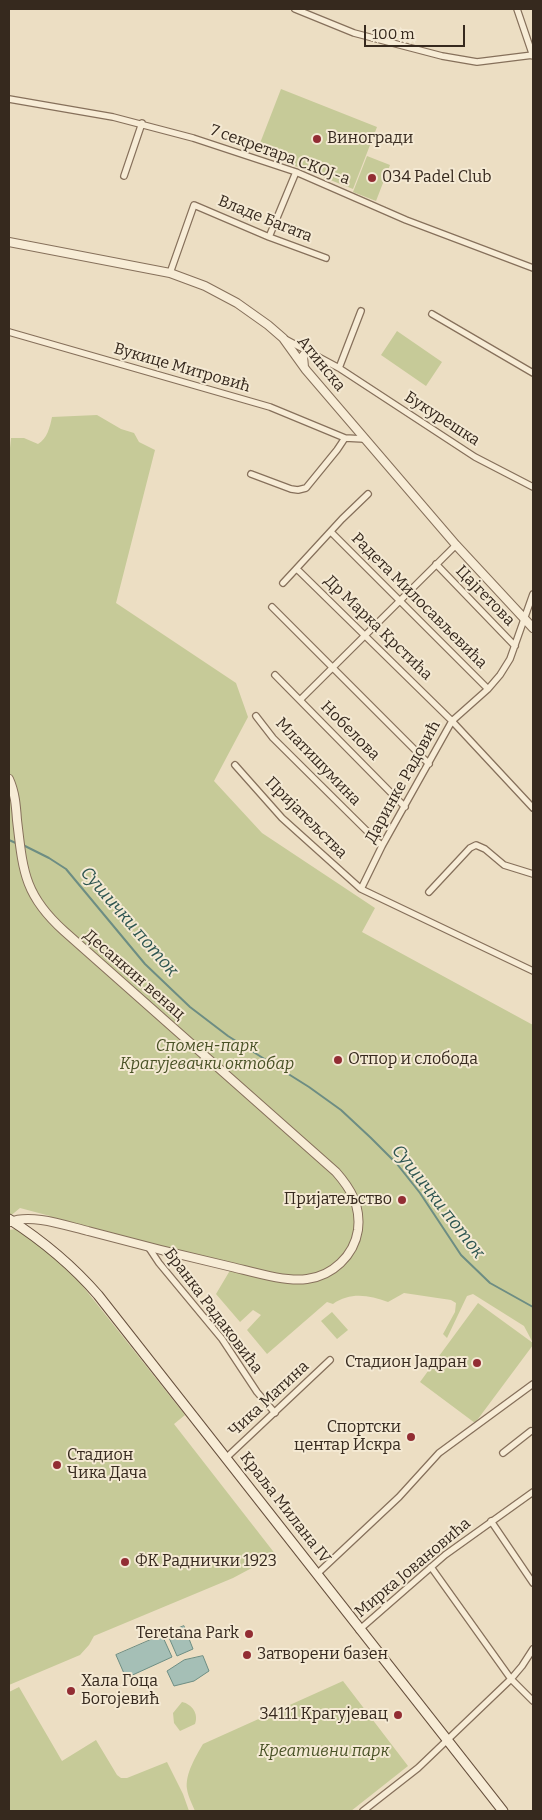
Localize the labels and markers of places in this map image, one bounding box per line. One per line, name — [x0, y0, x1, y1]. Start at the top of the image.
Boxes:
place label: Виногради — [327, 129, 413, 149]
marker: Виногради — [311, 133, 323, 145]
place label: 034 Padel Club — [382, 168, 492, 188]
marker: 034 Padel Club — [366, 172, 378, 184]
place label: Отпор и слобода — [348, 1050, 478, 1070]
marker: Отпор и слобода — [332, 1054, 344, 1066]
place label: Пријатељство — [284, 1190, 392, 1210]
marker: Пријатељство — [396, 1194, 408, 1206]
place label: Стадион Јадран — [345, 1353, 467, 1373]
marker: Стадион Јадран — [471, 1357, 483, 1369]
place label: Спортски центар Искра — [294, 1418, 401, 1456]
marker: Спортски центар Искра — [405, 1431, 417, 1443]
place label: Стадион Чика Дача — [67, 1446, 147, 1484]
marker: Стадион Чика Дача — [51, 1459, 63, 1471]
place label: ФК Раднички 1923 — [135, 1552, 277, 1572]
marker: ФК Раднички 1923 — [119, 1556, 131, 1568]
place label: Teretana Park — [136, 1624, 239, 1644]
marker: Teretana Park — [243, 1628, 255, 1640]
place label: Затворени базен — [257, 1645, 388, 1665]
marker: Затворени базен — [241, 1649, 253, 1661]
place label: Хала Гоца Богојевић — [81, 1672, 159, 1710]
marker: Хала Гоца Богојевић — [65, 1685, 77, 1697]
place label: 34111 Крагујевац — [259, 1705, 388, 1725]
marker: 34111 Крагујевац — [392, 1709, 404, 1721]

